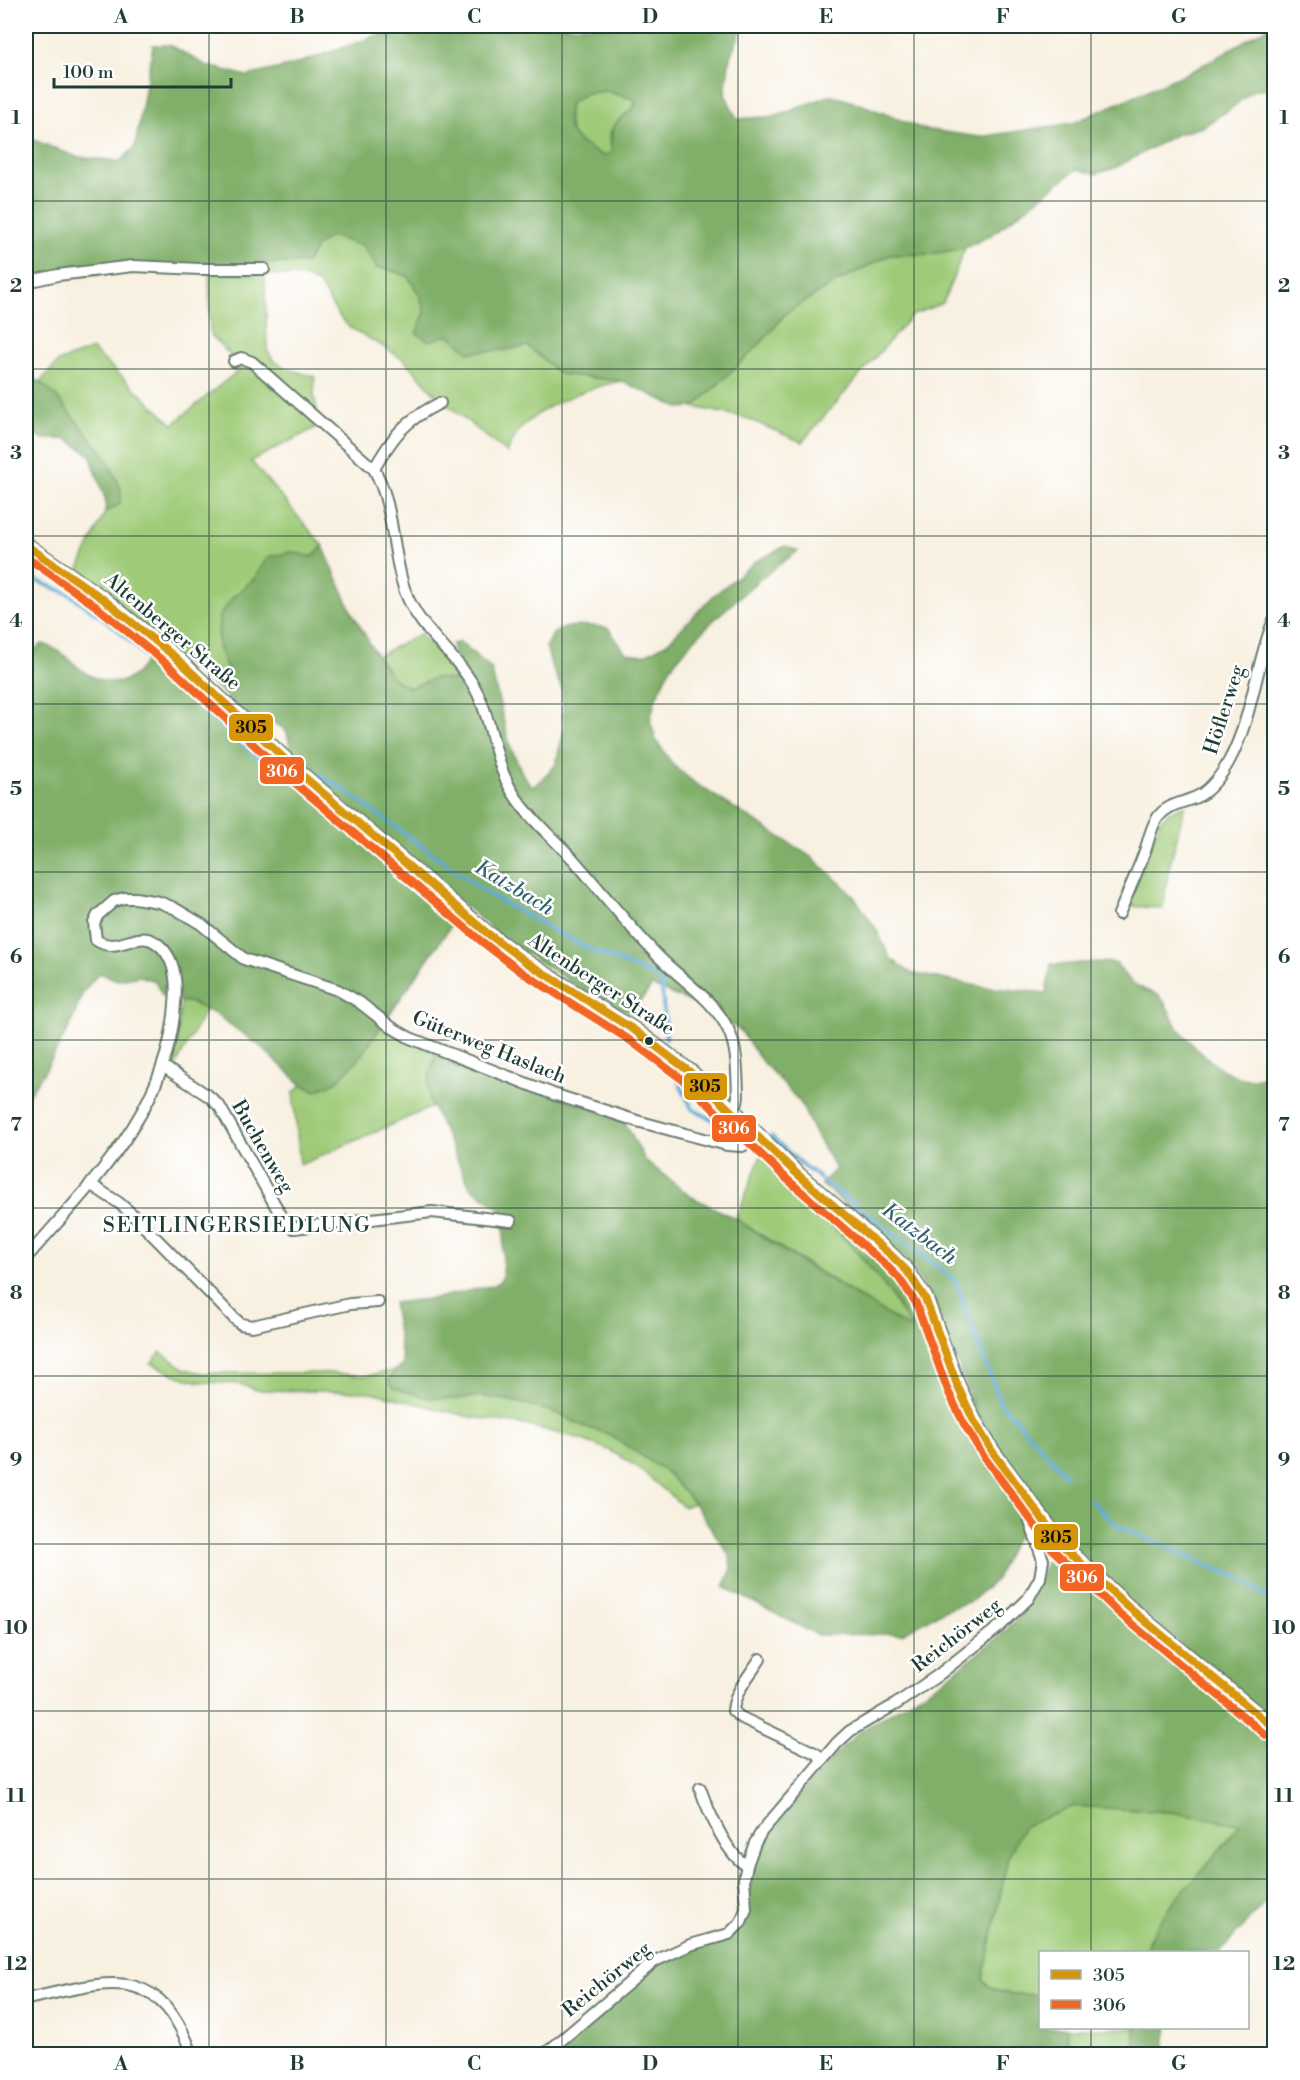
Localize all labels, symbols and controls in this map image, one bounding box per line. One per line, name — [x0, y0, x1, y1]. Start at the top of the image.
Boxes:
text: A — [113, 5, 129, 30]
text: B — [289, 5, 305, 30]
text: C — [467, 5, 481, 30]
text: D — [642, 5, 658, 30]
text: E — [819, 5, 833, 30]
text: F — [996, 5, 1010, 30]
text: G — [1171, 5, 1187, 30]
scale bar — [54, 51, 231, 89]
text: 100 m — [63, 61, 114, 84]
text: 1 — [11, 106, 21, 131]
text: 1 — [1279, 106, 1289, 131]
text: 2 — [10, 274, 22, 299]
text: 2 — [1278, 274, 1290, 299]
text: 3 — [10, 441, 22, 466]
text: 3 — [1278, 441, 1290, 466]
street label: Altenberger Straße — [98, 567, 245, 696]
text: 4 — [9, 609, 23, 634]
text: 4 — [1277, 609, 1291, 634]
street label: Höflerweg — [1199, 661, 1251, 758]
line badge: 305 — [228, 713, 274, 742]
text: 305 — [235, 718, 267, 738]
line badge: 306 — [259, 756, 305, 785]
text: 306 — [266, 762, 298, 782]
text: 5 — [10, 777, 22, 802]
text: 5 — [1278, 777, 1290, 802]
water label: Katzbach — [470, 854, 558, 922]
street label: Altenberger Straße — [522, 928, 679, 1042]
text: 6 — [10, 945, 23, 970]
text: 6 — [1278, 945, 1291, 970]
street label: Güterweg Haslach — [408, 1006, 570, 1090]
unlabelled marker — [643, 1035, 655, 1047]
line badge: 305 — [683, 1072, 728, 1101]
text: 305 — [689, 1077, 721, 1097]
street label: Buchenweg — [225, 1095, 299, 1199]
text: 7 — [10, 1113, 22, 1138]
text: 7 — [1278, 1113, 1290, 1138]
line badge: 306 — [711, 1114, 757, 1143]
text: 306 — [718, 1119, 750, 1139]
water label: Katzbach — [876, 1197, 962, 1271]
district label: SEITLINGERSIEDLUNG — [103, 1213, 371, 1239]
text: 8 — [10, 1281, 23, 1306]
text: 8 — [1278, 1281, 1291, 1306]
text: 9 — [10, 1448, 22, 1473]
text: 9 — [1278, 1448, 1290, 1473]
line badge: 305 — [1033, 1523, 1079, 1551]
text: 305 — [1040, 1528, 1072, 1548]
line badge: 306 — [1059, 1563, 1105, 1592]
text: 306 — [1066, 1568, 1098, 1588]
street label: Reichörweg — [907, 1593, 1007, 1679]
text: 10 — [4, 1616, 28, 1641]
text: 10 — [1272, 1616, 1296, 1641]
text: 11 — [6, 1784, 26, 1809]
text: 11 — [1274, 1784, 1294, 1809]
street label: Reichörweg — [558, 1936, 657, 2023]
legend — [1039, 1951, 1249, 2029]
text: 12 — [5, 1952, 27, 1977]
text: 12 — [1273, 1952, 1295, 1977]
text: 305 — [1093, 1964, 1125, 1987]
text: 306 — [1093, 1994, 1126, 2017]
text: A — [113, 2052, 129, 2077]
text: B — [289, 2052, 305, 2077]
text: C — [467, 2052, 481, 2077]
text: D — [642, 2052, 658, 2077]
text: E — [819, 2052, 833, 2077]
text: F — [996, 2052, 1010, 2077]
text: G — [1171, 2052, 1187, 2077]

